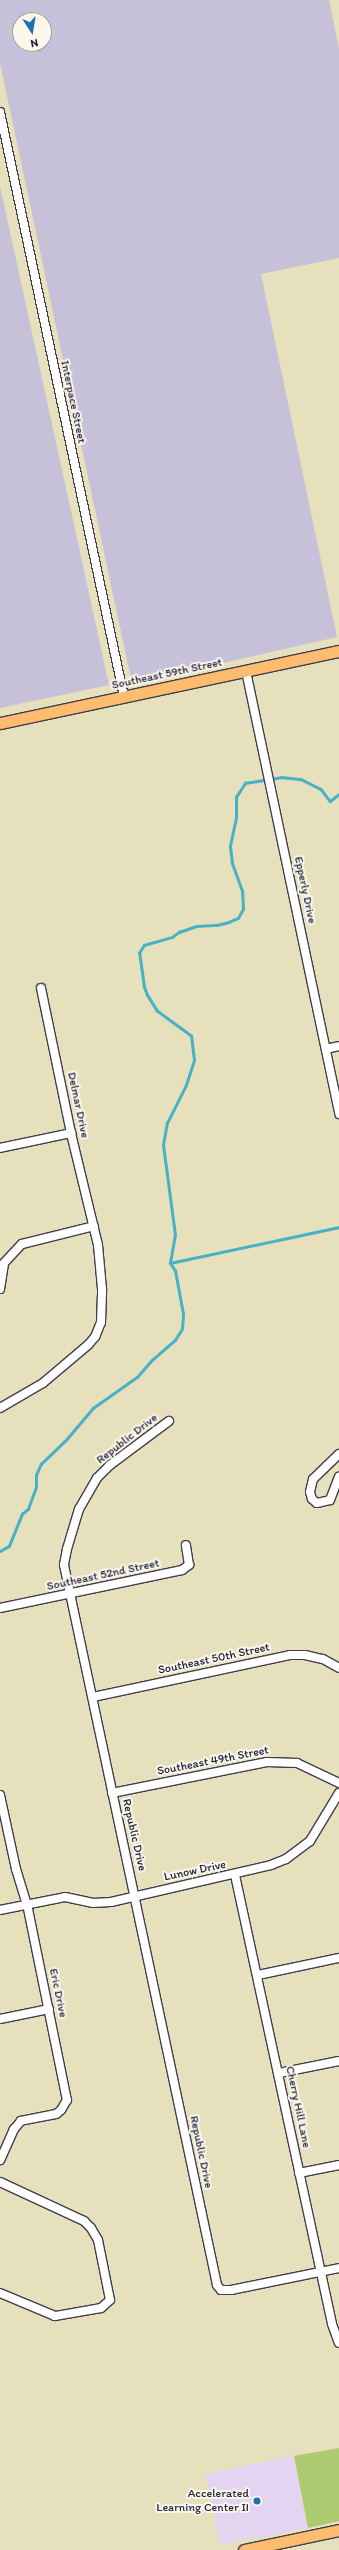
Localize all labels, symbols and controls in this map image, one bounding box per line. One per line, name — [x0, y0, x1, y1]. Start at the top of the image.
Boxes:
north arrow — [12, 12, 52, 52]
text: N — [29, 36, 39, 50]
street label: Interpace Street — [57, 359, 89, 445]
street label: Southeast 59th Street — [111, 655, 223, 693]
street label: Epperly Drive — [291, 855, 319, 925]
street label: Delmar Drive — [64, 1071, 92, 1139]
street label: Republic Drive — [93, 1411, 161, 1467]
street label: Southeast 52nd Street — [45, 1556, 161, 1594]
street label: Southeast 50th Street — [157, 1640, 271, 1678]
street label: Southeast 49th Street — [156, 1743, 270, 1779]
street label: Republic Drive — [119, 1797, 149, 1873]
street label: Lunow Drive — [163, 1857, 227, 1885]
street label: Eric Drive — [46, 1967, 70, 2019]
street label: Cherry Hill Lane — [282, 2065, 314, 2149]
street label: Republic Drive — [186, 2114, 216, 2190]
place label: Accelerated Learning Center II — [156, 2487, 249, 2515]
marker: Accelerated Learning Center II — [252, 2496, 262, 2506]

